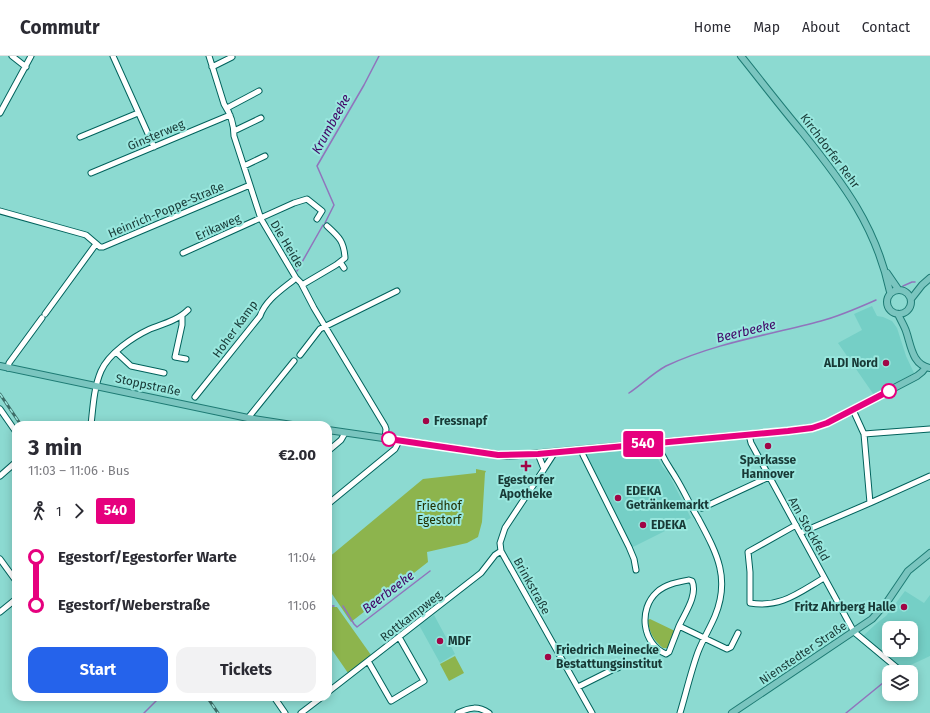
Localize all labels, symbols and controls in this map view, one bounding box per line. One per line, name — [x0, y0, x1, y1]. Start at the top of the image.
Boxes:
text: Commutr — [20, 16, 100, 39]
text: Home — [694, 19, 731, 36]
text: Map — [753, 19, 780, 36]
text: About — [802, 19, 840, 36]
text: Contact — [862, 19, 910, 36]
water label: Krumbeeke — [308, 91, 354, 156]
street label: Kirchdorfer Rehr — [797, 111, 863, 191]
street label: Ginsterweg — [126, 116, 187, 153]
street label: Heinrich-Poppe-Straße — [106, 179, 226, 241]
street label: Erikaweg — [193, 211, 244, 243]
street label: Die Heide — [267, 218, 307, 270]
street label: Hoher Kamp — [210, 298, 260, 360]
water label: Beerbeeke — [715, 316, 778, 346]
place label: ALDI Nord — [823, 356, 878, 370]
marker: ALDI Nord — [881, 358, 891, 368]
street label: Stoppstraße — [114, 371, 182, 399]
unlabelled marker — [881, 383, 897, 399]
place label: Fressnapf — [434, 414, 489, 428]
marker: Fressnapf — [421, 416, 431, 426]
unlabelled marker — [381, 431, 397, 447]
line badge: 540 — [620, 431, 666, 457]
text: 3 min — [28, 434, 82, 461]
text: 540 — [631, 435, 655, 452]
marker: Sparkasse Hannover — [763, 441, 773, 451]
text: €2.00 — [279, 446, 316, 464]
place label: Sparkasse Hannover — [740, 453, 797, 481]
marker: Egestorfer Apotheke — [521, 461, 531, 471]
text: 11:03 – 11:06 · Bus — [28, 463, 129, 478]
place label: Egestorfer Apotheke — [498, 473, 555, 501]
place label: EDEKA Getränkemarkt — [626, 484, 709, 512]
marker: EDEKA Getränkemarkt — [613, 493, 623, 503]
street label: Am Stockfeld — [786, 495, 832, 563]
park label: Friedhof Egestorf — [416, 499, 463, 527]
icon: walk — [28, 500, 50, 522]
icon: forward — [68, 500, 90, 522]
text: 540 — [104, 502, 127, 519]
text: 1 — [56, 504, 62, 519]
place label: EDEKA — [651, 518, 687, 532]
marker: EDEKA — [638, 520, 648, 530]
text: Egestorf/Egestorfer Warte — [58, 548, 237, 566]
text: 11:04 — [288, 550, 316, 565]
street label: Brinkstraße — [511, 555, 553, 617]
water label: Beerbeeke — [359, 568, 417, 616]
street label: Rottkampweg — [378, 587, 445, 644]
text: Egestorf/Weberstraße — [58, 596, 210, 614]
text: 11:06 — [288, 598, 316, 613]
place label: Fritz Ahrberg Halle — [795, 600, 896, 614]
marker: Fritz Ahrberg Halle — [899, 602, 909, 612]
street label: Nienstedter Straße — [757, 619, 849, 687]
map controls — [882, 621, 918, 701]
button: locate — [882, 621, 918, 657]
place label: MDF — [448, 634, 471, 648]
marker: MDF — [435, 636, 445, 646]
place label: Friedrich Meinecke Bestattungsinstitut — [556, 643, 663, 671]
button: Start — [28, 647, 168, 693]
button: Tickets — [176, 647, 316, 693]
marker: Friedrich Meinecke Bestattungsinstitut — [543, 652, 553, 662]
button: layers — [882, 665, 918, 701]

